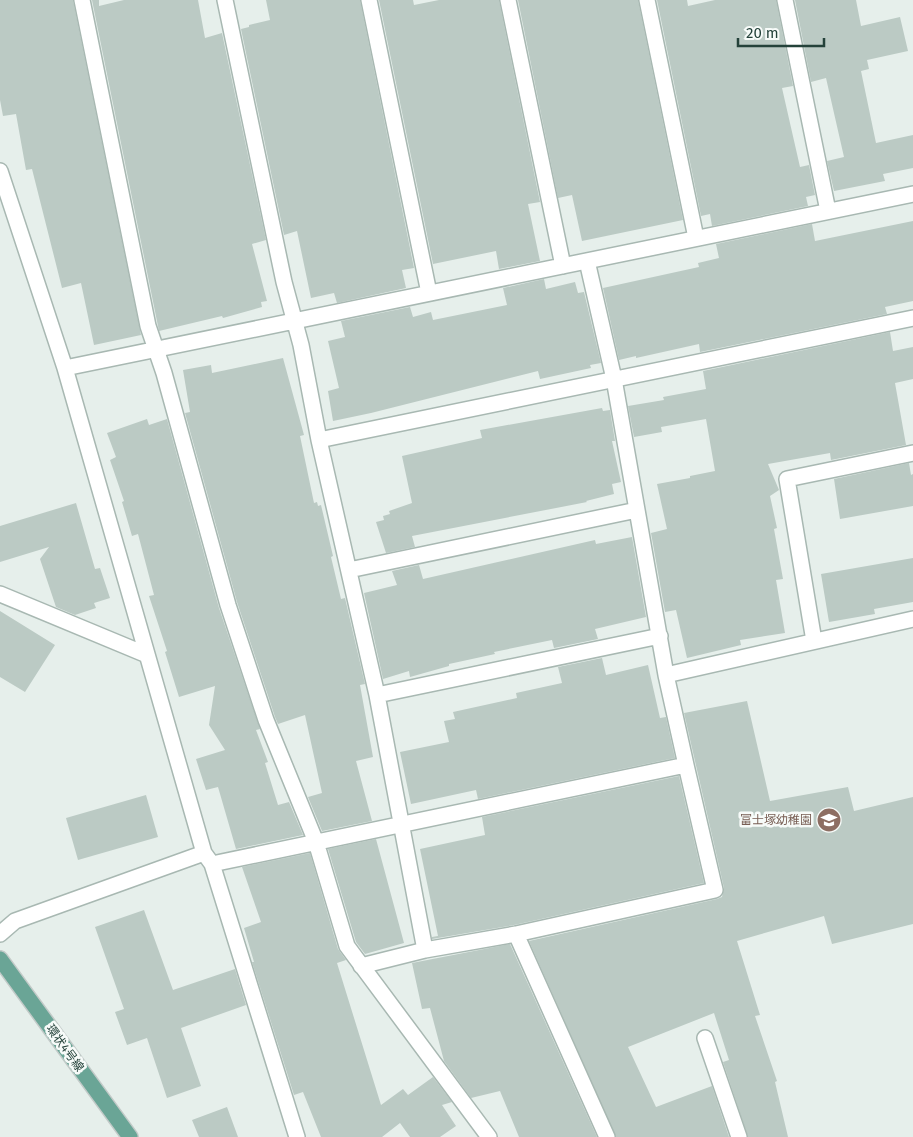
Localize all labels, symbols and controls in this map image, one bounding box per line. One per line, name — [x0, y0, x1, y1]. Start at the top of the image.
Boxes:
scale bar — [738, 15, 824, 47]
text: 20 m — [746, 24, 779, 42]
school or university icon: 富士塚幼稚園 — [816, 807, 842, 833]
place label: 富士塚幼稚園 — [740, 813, 812, 827]
street label: 環状4号線 — [43, 1022, 87, 1074]

